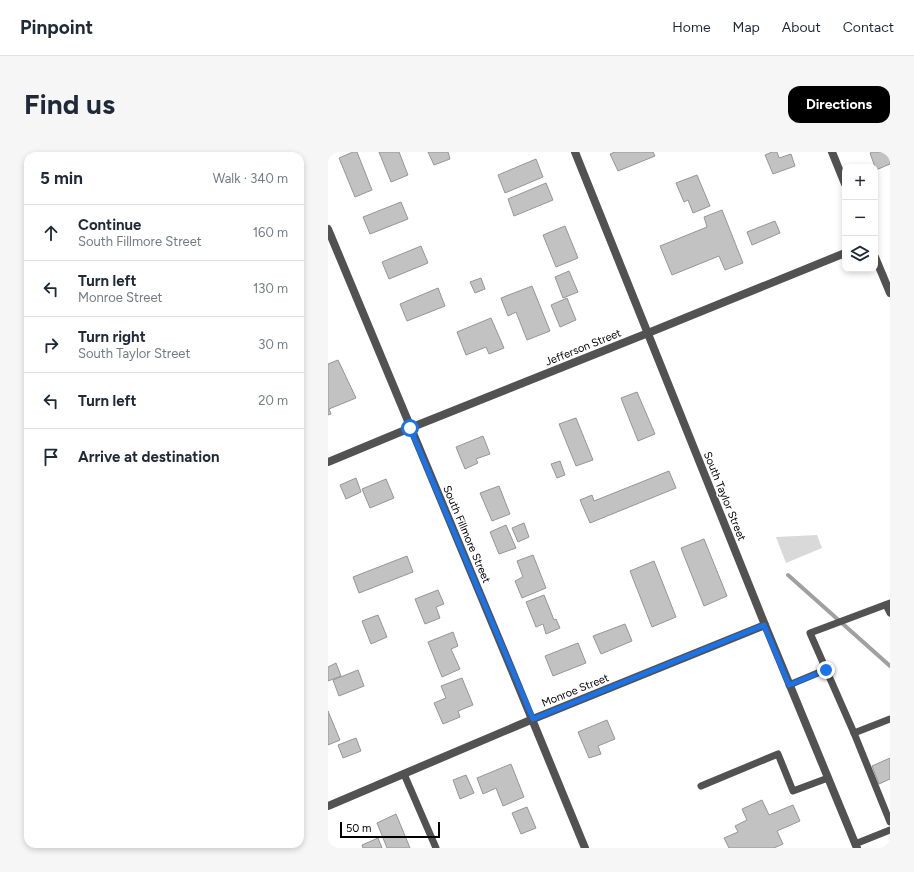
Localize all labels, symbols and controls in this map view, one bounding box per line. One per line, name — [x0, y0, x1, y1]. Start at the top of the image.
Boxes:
text: Pinpoint — [20, 16, 93, 39]
text: Home — [672, 19, 711, 36]
text: Map — [733, 19, 760, 36]
text: About — [782, 19, 821, 36]
text: Contact — [843, 19, 894, 36]
button: Directions — [788, 86, 890, 123]
text: Find us — [24, 87, 115, 121]
map controls — [842, 164, 878, 272]
button: + — [842, 164, 878, 200]
text: 5 min — [40, 168, 83, 188]
text: Walk · 340 m — [213, 171, 288, 186]
button: − — [842, 200, 878, 236]
text: Continue — [78, 216, 141, 234]
icon: ahead — [40, 222, 62, 244]
text: 160 m — [253, 225, 288, 240]
text: South Fillmore Street — [78, 234, 202, 249]
button: layers — [842, 236, 878, 272]
text: Turn left — [78, 272, 136, 290]
icon: left — [40, 278, 62, 300]
text: 130 m — [253, 281, 288, 296]
text: Monroe Street — [78, 290, 162, 305]
street label: Jefferson Street — [543, 326, 623, 369]
text: Turn right — [78, 328, 146, 346]
icon: right — [40, 334, 62, 356]
text: 30 m — [258, 337, 288, 352]
text: South Taylor Street — [78, 346, 190, 361]
icon: left — [40, 390, 62, 412]
text: Turn left — [78, 392, 136, 410]
text: 20 m — [258, 393, 288, 408]
route start — [401, 419, 419, 437]
icon: arrive — [40, 446, 62, 468]
text: Arrive at destination — [78, 448, 219, 466]
street label: South Taylor Street — [701, 450, 748, 543]
street label: South Fillmore Street — [440, 483, 493, 585]
route end — [817, 661, 835, 679]
street label: Monroe Street — [540, 671, 611, 710]
scale bar — [340, 820, 440, 839]
text: 50 m — [346, 822, 371, 835]

